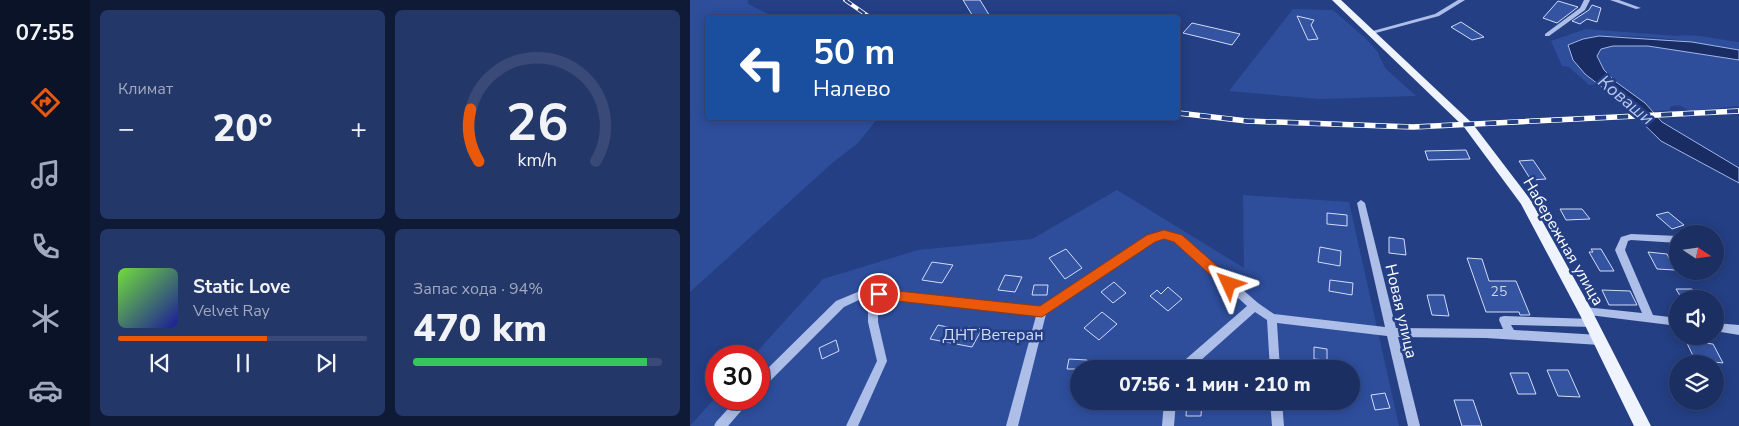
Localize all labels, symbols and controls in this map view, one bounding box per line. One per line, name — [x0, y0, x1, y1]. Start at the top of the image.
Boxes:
text: 07:55 — [16, 18, 74, 48]
text: 50 m — [813, 29, 895, 76]
icon: left — [730, 35, 795, 100]
water label: Коваши — [1593, 70, 1659, 130]
text: Налево — [813, 74, 891, 104]
text: Климат — [118, 78, 173, 100]
icon: directions — [28, 85, 63, 120]
text: 26 — [506, 87, 569, 158]
text: 20° — [212, 103, 273, 154]
text: − — [118, 110, 135, 148]
text: + — [350, 110, 367, 148]
text: km/h — [518, 148, 557, 172]
icon: music — [28, 157, 63, 192]
street label: Набережная улица — [1517, 173, 1609, 310]
north arrow — [1669, 225, 1724, 280]
map controls — [1669, 225, 1724, 410]
icon: phone — [28, 229, 63, 264]
position arrow — [1202, 257, 1254, 309]
street label: Новая улица — [1380, 262, 1423, 360]
pin — [858, 273, 900, 315]
text: Static Love — [193, 274, 290, 300]
text: Запас хода · 94% — [413, 278, 543, 300]
icon: arrive — [865, 280, 893, 308]
house number: 25 — [1491, 282, 1507, 301]
button: sound — [1669, 290, 1724, 345]
text: Velvet Ray — [193, 300, 270, 322]
icon: climate — [28, 301, 63, 336]
text: 470 km — [413, 303, 547, 354]
park label: ДНТ Ветеран — [942, 324, 1044, 346]
speed limit sign: 30 — [705, 345, 770, 410]
icon: previous — [146, 349, 174, 377]
icon: pause — [229, 349, 257, 377]
icon: next — [312, 349, 340, 377]
button: layers — [1669, 355, 1724, 410]
text: 07:56 · 1 мин · 210 m — [1119, 372, 1311, 398]
icon: car — [28, 373, 63, 408]

